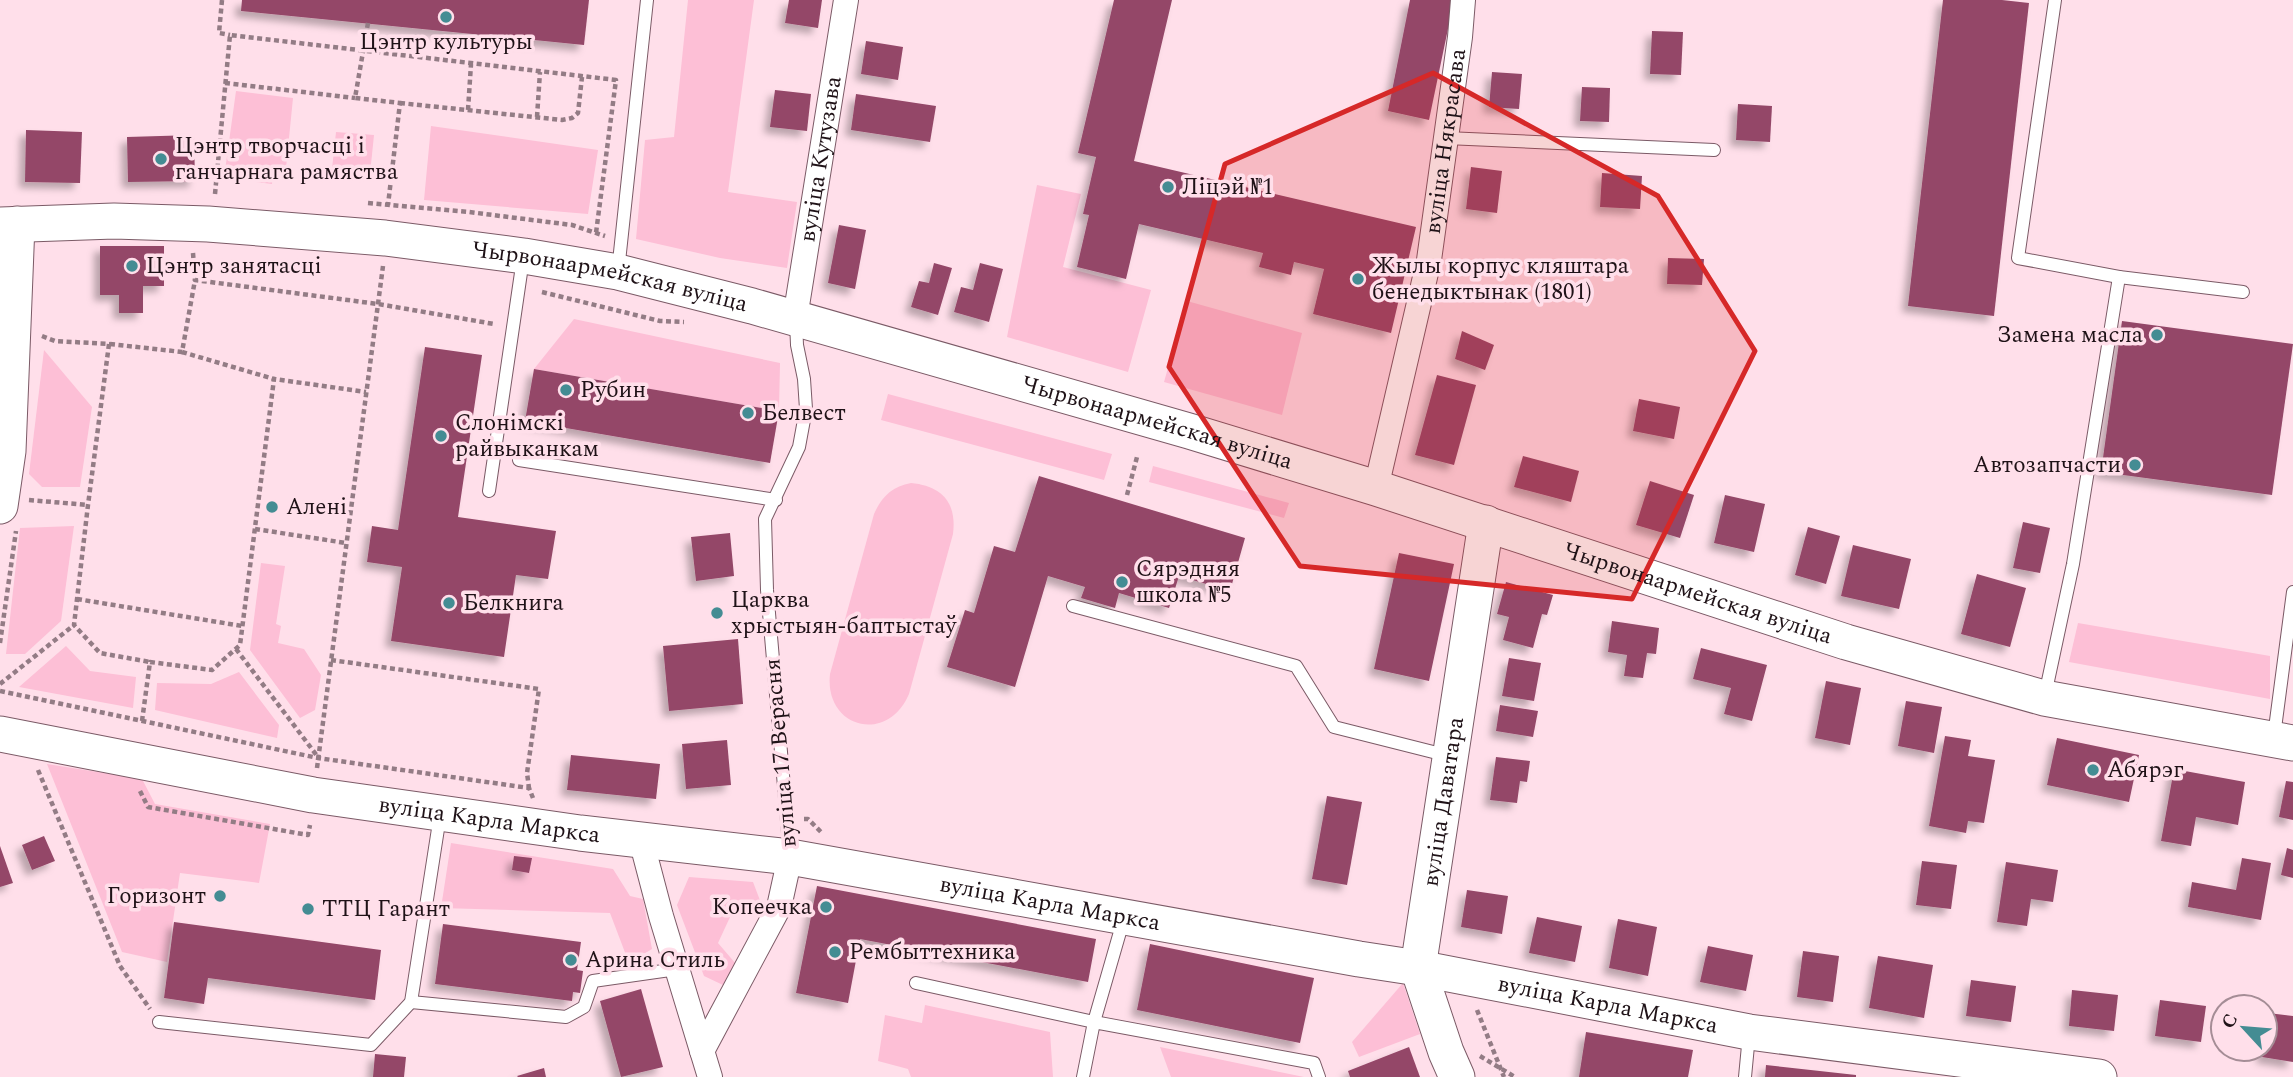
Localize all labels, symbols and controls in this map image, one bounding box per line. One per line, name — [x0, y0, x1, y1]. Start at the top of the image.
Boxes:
marker: Цэнтр культуры — [438, 9, 454, 25]
place label: Цэнтр культуры — [359, 25, 533, 60]
street label: вуліца Някрасава — [1415, 46, 1476, 236]
street label: вуліца Кутузава — [790, 73, 851, 245]
place label: Цэнтр творчасці і ганчарнага рамяства — [175, 129, 398, 190]
marker: Цэнтр творчасці і ганчарнага рамяства — [153, 151, 169, 167]
place label: Ліцэй №1 — [1182, 170, 1274, 205]
marker: Ліцэй №1 — [1160, 179, 1176, 195]
street label: Чырвонаармейская вуліца — [470, 232, 752, 322]
place label: Цэнтр занятасці — [146, 249, 322, 284]
place label: Жылы корпус кляштара бенедыктынак (1801) — [1372, 249, 1629, 310]
marker: Цэнтр занятасці — [124, 258, 140, 274]
marker: Жылы корпус кляштара бенедыктынак (1801) — [1350, 271, 1366, 287]
place label: Замена масла — [1997, 318, 2143, 353]
marker: Замена масла — [2149, 327, 2165, 343]
street label: Чырвонаармейская вуліца — [1017, 366, 1297, 479]
place label: Рубин — [580, 373, 646, 408]
marker: Рубин — [558, 382, 574, 398]
place label: Белвест — [762, 396, 846, 431]
marker: Белвест — [740, 405, 756, 421]
place label: Слонімскі райвыканкам — [455, 406, 599, 467]
marker: Слонімскі райвыканкам — [433, 428, 449, 444]
place label: Автозапчасти — [1973, 448, 2121, 483]
marker: Автозапчасти — [2127, 457, 2143, 473]
place label: Алені — [286, 490, 347, 525]
marker: Алені — [264, 499, 280, 515]
street label: Чырвонаармейская вуліца — [1559, 533, 1837, 654]
place label: Сярэдняя школа №5 — [1136, 552, 1240, 613]
marker: Сярэдняя школа №5 — [1114, 574, 1130, 590]
place label: Царква хрыстыян-баптыстаў — [731, 583, 957, 644]
place label: Белкнига — [463, 586, 564, 621]
marker: Белкнига — [441, 595, 457, 611]
marker: Царква хрыстыян-баптыстаў — [709, 605, 725, 621]
street label: вуліца 17 Верасня — [755, 657, 807, 849]
street label: вуліца Даватара — [1413, 715, 1474, 889]
place label: Абярэг — [2107, 753, 2184, 788]
marker: Абярэг — [2085, 762, 2101, 778]
street label: вуліца Карла Маркса — [376, 787, 602, 853]
street label: вуліца Карла Маркса — [937, 867, 1163, 941]
place label: Горизонт — [107, 879, 206, 914]
marker: Горизонт — [212, 888, 228, 904]
place label: Копеечка — [712, 890, 812, 925]
place label: ТТЦ Гарант — [322, 892, 450, 927]
marker: Копеечка — [818, 899, 834, 915]
marker: ТТЦ Гарант — [300, 901, 316, 917]
place label: Рембыттехника — [849, 935, 1015, 970]
place label: Арина Стиль — [585, 943, 725, 978]
marker: Рембыттехника — [827, 944, 843, 960]
marker: Арина Стиль — [563, 952, 579, 968]
street label: вуліца Карла Маркса — [1495, 966, 1721, 1043]
north arrow — [2209, 993, 2279, 1063]
text: С — [2214, 1009, 2246, 1034]

